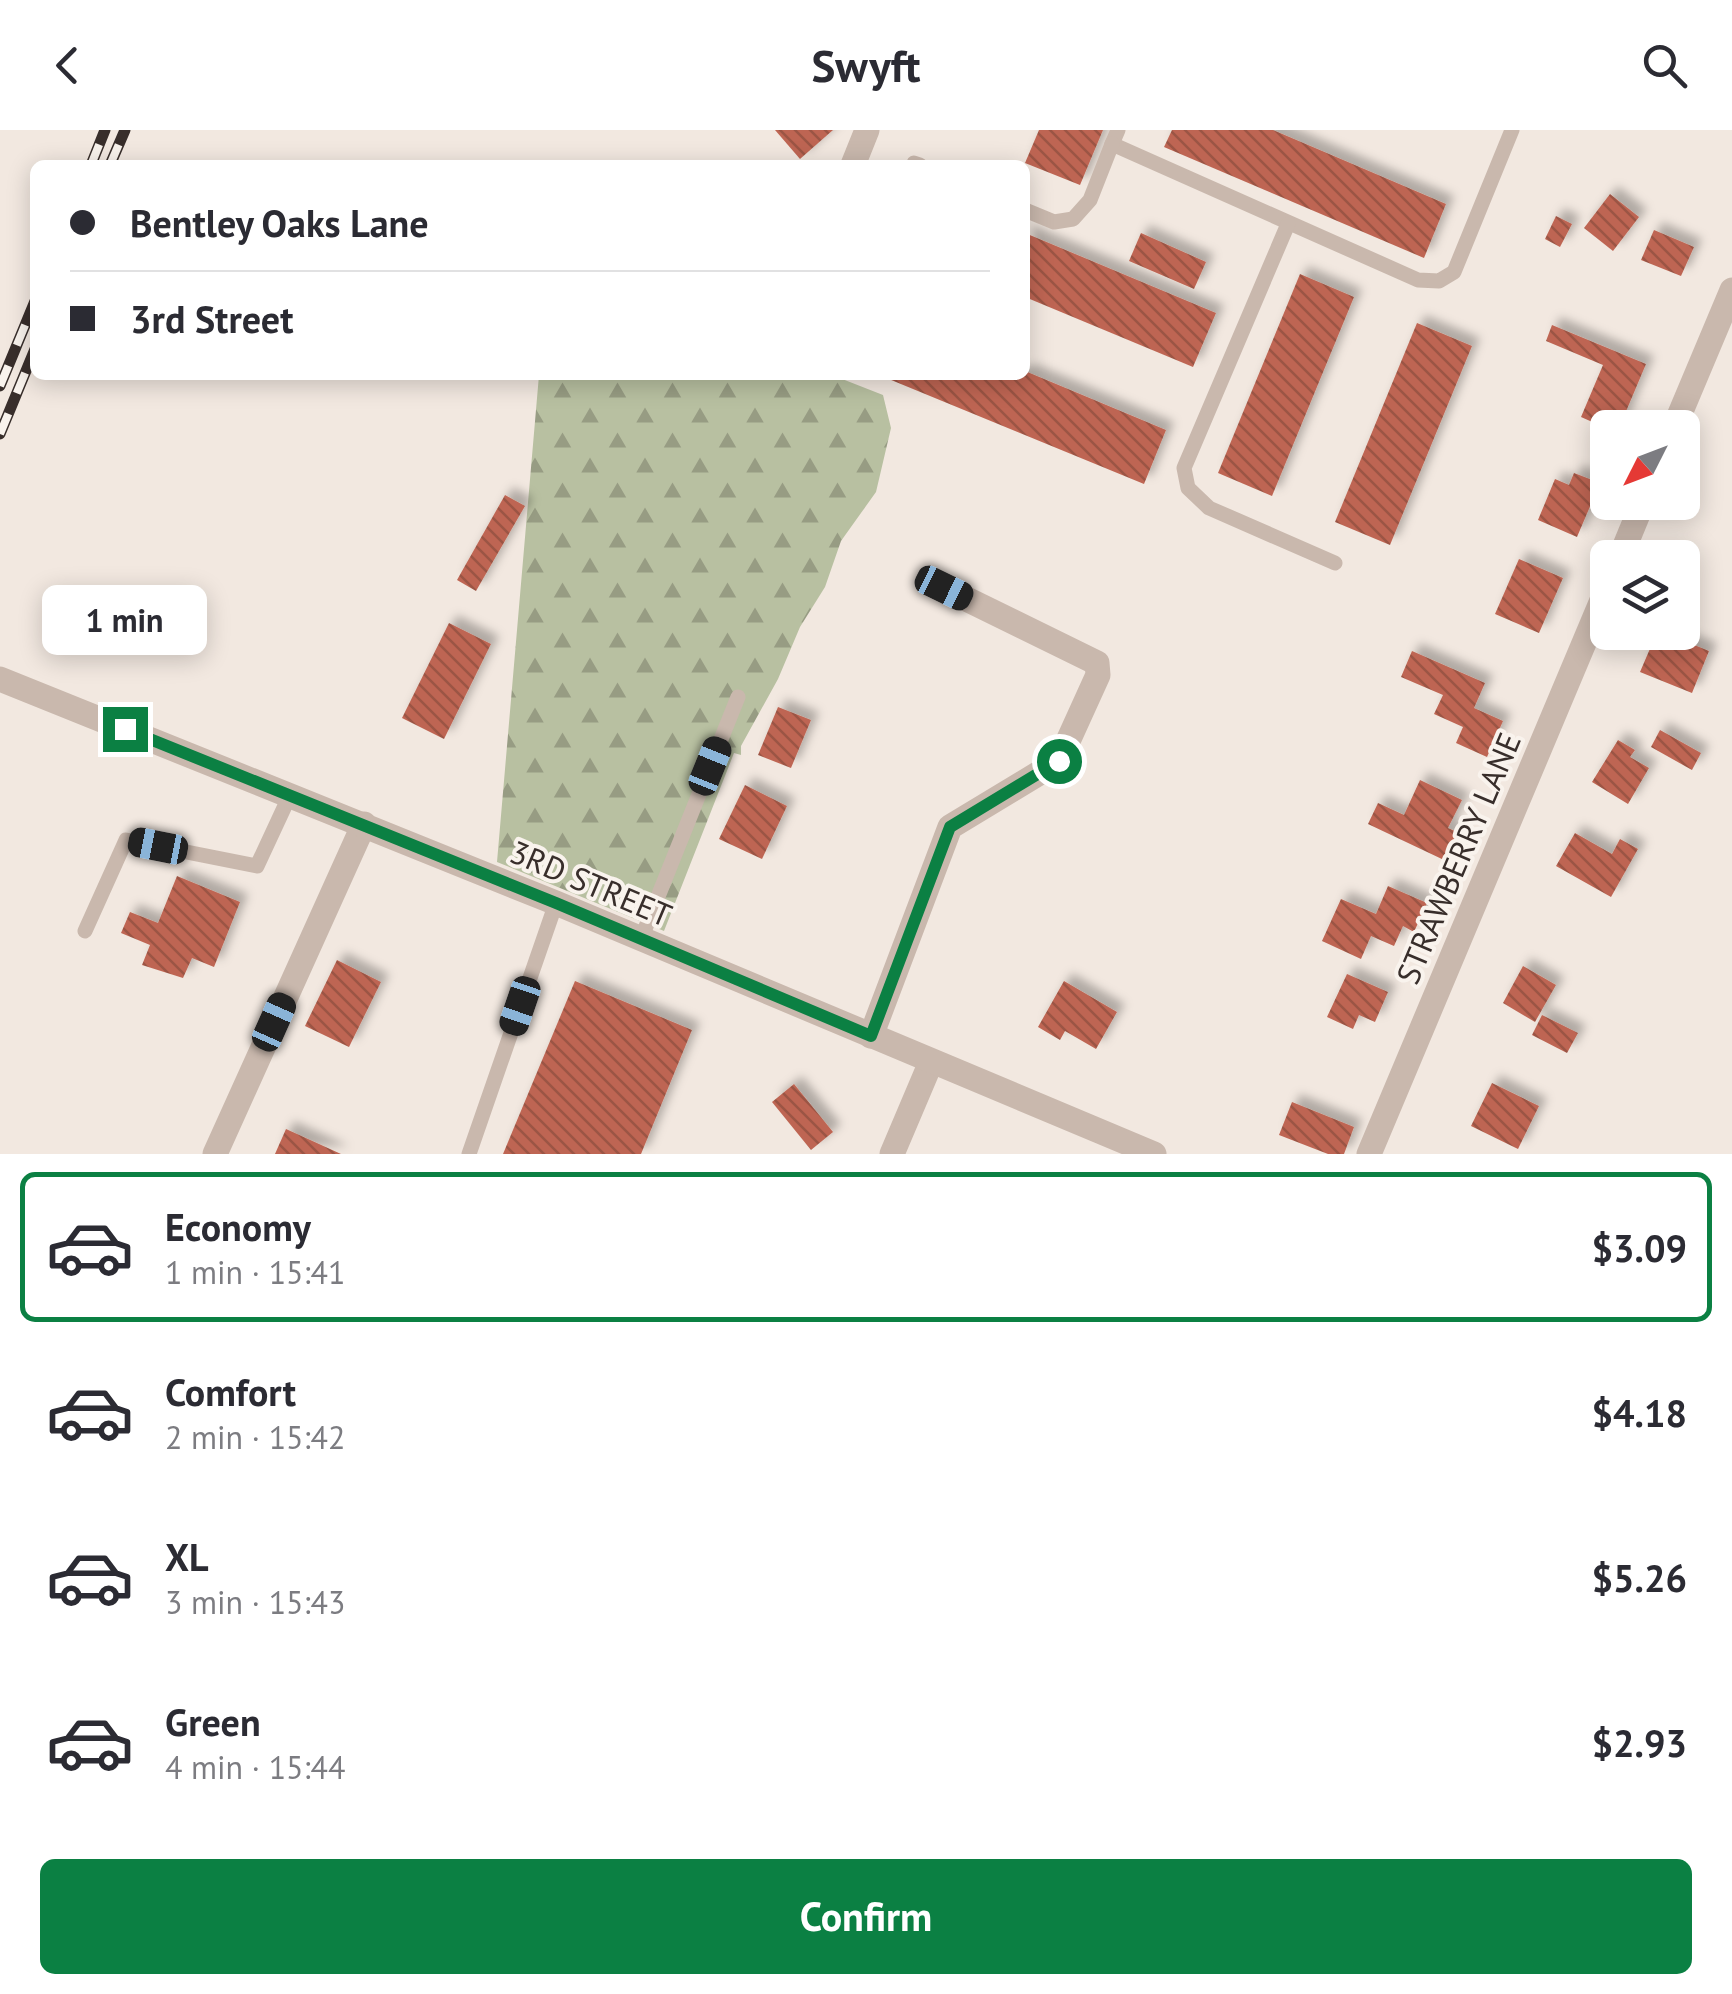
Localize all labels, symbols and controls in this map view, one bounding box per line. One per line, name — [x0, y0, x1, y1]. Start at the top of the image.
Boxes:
text: Swyft — [811, 36, 921, 94]
icon: back — [40, 38, 95, 93]
icon: search — [1637, 38, 1692, 93]
text: Bentley Oaks Lane — [130, 198, 429, 247]
text: 3rd Street — [130, 294, 293, 343]
north arrow — [1590, 410, 1700, 520]
map controls — [1590, 410, 1700, 650]
button: layers — [1590, 540, 1700, 650]
car — [910, 561, 978, 615]
callout: 1 min — [42, 584, 208, 654]
text: 1 min — [85, 599, 164, 641]
route end — [103, 707, 148, 752]
street label: STRAWBERRY LANE — [1386, 726, 1530, 990]
car — [685, 733, 735, 799]
route start — [1037, 739, 1082, 784]
car — [126, 826, 190, 866]
street label: 3RD STREET — [504, 830, 678, 936]
car — [496, 973, 544, 1039]
car — [248, 988, 300, 1056]
icon: car — [45, 1202, 135, 1292]
text: Economy — [165, 1202, 311, 1251]
text: $3.09 — [1591, 1223, 1687, 1272]
text: 1 min · 15:41 — [165, 1251, 345, 1293]
icon: car — [45, 1367, 135, 1457]
text: Comfort — [165, 1367, 296, 1416]
text: $4.18 — [1591, 1388, 1687, 1437]
text: 2 min · 15:42 — [165, 1416, 345, 1458]
icon: car — [45, 1532, 135, 1622]
text: XL — [165, 1532, 209, 1581]
text: $5.26 — [1591, 1553, 1687, 1602]
text: 3 min · 15:43 — [165, 1581, 345, 1623]
icon: car — [45, 1697, 135, 1787]
text: Green — [165, 1697, 261, 1746]
text: $2.93 — [1591, 1718, 1687, 1767]
text: 4 min · 15:44 — [165, 1746, 345, 1788]
button: Confirm — [40, 1859, 1692, 1974]

